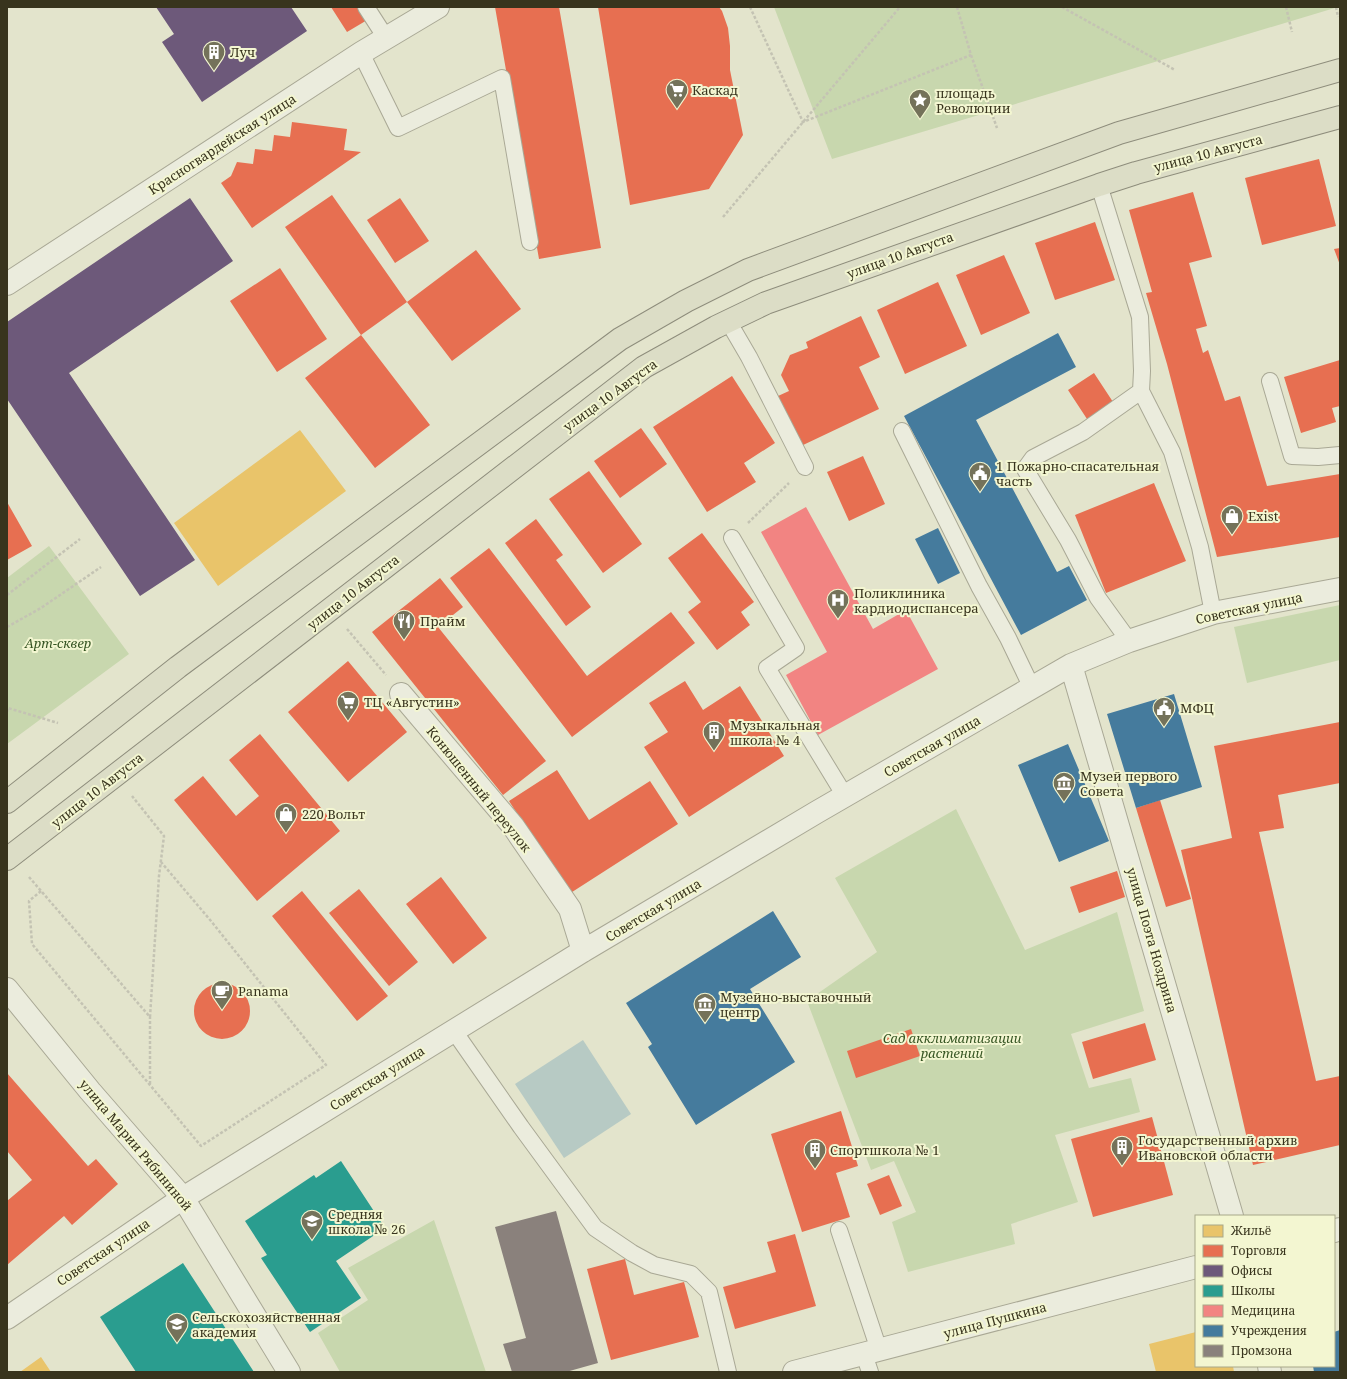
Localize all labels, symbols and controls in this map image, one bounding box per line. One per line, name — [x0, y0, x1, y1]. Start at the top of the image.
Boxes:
building icon: Луч — [201, 39, 227, 72]
place label: Луч — [230, 43, 255, 61]
supermarket icon: Каскад — [664, 77, 690, 110]
place label: Каскад — [692, 81, 738, 99]
place label: площадь Революции — [936, 84, 1011, 117]
place icon: площадь Революции — [907, 87, 933, 120]
street label: Красногвардейская улица — [145, 89, 299, 199]
street label: улица 10 Августа — [1152, 130, 1264, 176]
street label: улица 10 Августа — [844, 227, 956, 283]
street label: улица 10 Августа — [559, 355, 661, 435]
place label: 1 Пожарно-спасательная часть — [996, 457, 1159, 490]
public building icon: 1 Пожарно-спасательная часть — [967, 460, 993, 493]
shop icon: Exist — [1219, 503, 1245, 536]
place label: Exist — [1248, 507, 1279, 525]
street label: улица 10 Августа — [303, 550, 403, 634]
place label: Поликлиника кардиодиспансера — [854, 584, 979, 617]
hospital icon: Поликлиника кардиодиспансера — [825, 587, 851, 620]
street label: Советская улица — [1194, 588, 1304, 628]
restaurant icon: Прайм — [391, 608, 417, 641]
place label: Прайм — [420, 612, 466, 630]
park label: Арт-сквер — [24, 634, 91, 652]
supermarket icon: ТЦ «Августин» — [335, 689, 361, 722]
place label: ТЦ «Августин» — [364, 693, 460, 711]
public building icon: МФЦ — [1151, 695, 1177, 728]
place label: МФЦ — [1180, 699, 1214, 717]
street label: Советская улица — [880, 711, 984, 781]
place label: Музыкальная школа № 4 — [730, 716, 820, 749]
building icon: Музыкальная школа № 4 — [701, 719, 727, 752]
street label: Конюшенный переулок — [423, 722, 536, 856]
street label: улица 10 Августа — [47, 748, 147, 832]
place label: Музей первого Совета — [1080, 767, 1177, 800]
museum icon: Музей первого Совета — [1051, 770, 1077, 803]
shop icon: 220 Вольт — [273, 801, 299, 834]
place label: 220 Вольт — [302, 805, 365, 823]
street label: улица Поэта Ноздрина — [1123, 865, 1181, 1015]
street label: Советская улица — [602, 874, 704, 946]
cafe icon: Panama — [209, 978, 235, 1011]
place label: Panama — [238, 982, 288, 1000]
place label: Музейно-выставочный центр — [720, 988, 872, 1021]
museum icon: Музейно-выставочный центр — [692, 991, 718, 1024]
park label: Сад акклиматизации растений — [883, 1029, 1022, 1062]
street label: Советская улица — [326, 1041, 428, 1115]
street label: улица Марии Рябининой — [76, 1075, 197, 1215]
place label: Государственный архив Ивановской области — [1138, 1131, 1297, 1164]
building icon: Государственный архив Ивановской области — [1109, 1134, 1135, 1167]
building icon: Спортшкола № 1 — [802, 1137, 828, 1170]
place label: Спортшкола № 1 — [830, 1141, 939, 1159]
place label: Средняя школа № 26 — [328, 1205, 405, 1238]
school or university icon: Средняя школа № 26 — [299, 1208, 325, 1241]
street label: Советская улица — [53, 1214, 153, 1290]
legend — [1195, 1215, 1335, 1367]
text: Жильё — [1230, 1222, 1271, 1239]
text: Торговля — [1231, 1242, 1287, 1259]
text: Офисы — [1231, 1262, 1273, 1279]
text: Школы — [1231, 1282, 1275, 1299]
street label: улица Пушкина — [941, 1298, 1049, 1342]
text: Медицина — [1231, 1302, 1295, 1319]
place label: Сельскохозяйственная академия — [192, 1308, 341, 1341]
school or university icon: Сельскохозяйственная академия — [164, 1311, 190, 1344]
text: Учреждения — [1231, 1322, 1307, 1339]
text: Промзона — [1231, 1342, 1293, 1359]

